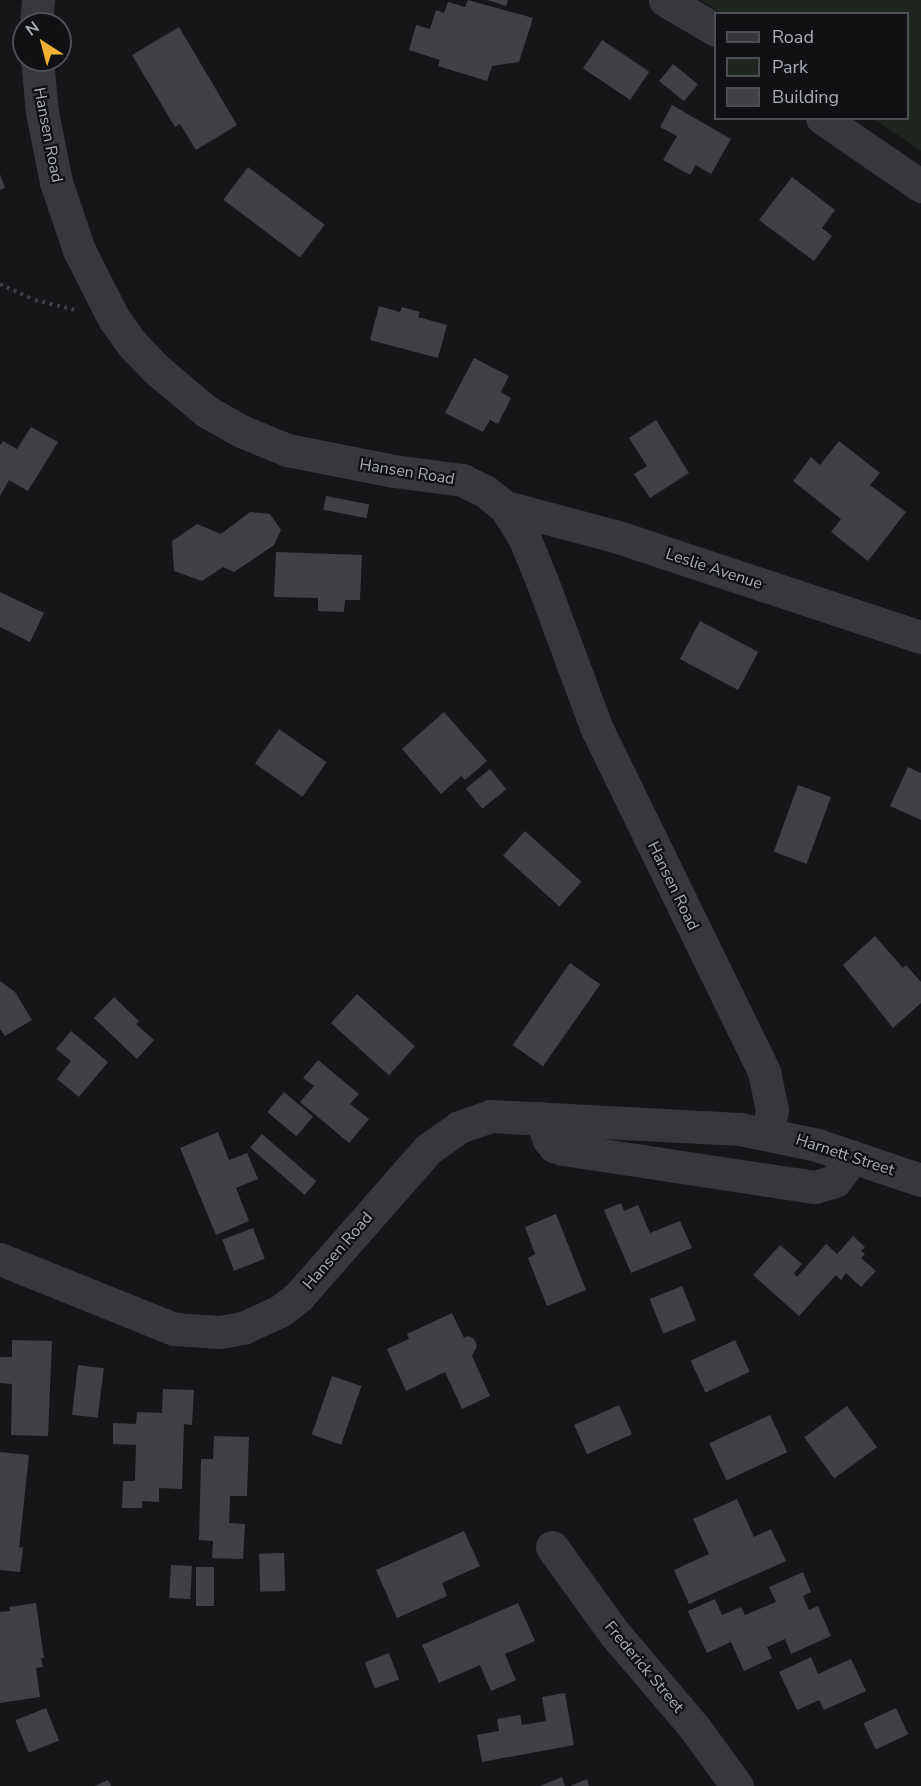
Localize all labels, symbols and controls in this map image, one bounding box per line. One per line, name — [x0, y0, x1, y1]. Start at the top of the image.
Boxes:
north arrow — [12, 12, 72, 72]
legend — [714, 12, 909, 120]
text: N — [21, 17, 44, 41]
text: Road — [772, 25, 814, 49]
text: Park — [772, 55, 808, 79]
text: Building — [772, 85, 839, 109]
street label: Hansen Road — [29, 86, 67, 184]
street label: Hansen Road — [358, 455, 456, 489]
street label: Leslie Avenue — [663, 544, 765, 594]
street label: Hansen Road — [643, 838, 703, 934]
street label: Harnett Street — [793, 1130, 897, 1180]
street label: Hansen Road — [299, 1208, 377, 1294]
street label: Frederick Street — [600, 1617, 688, 1717]

